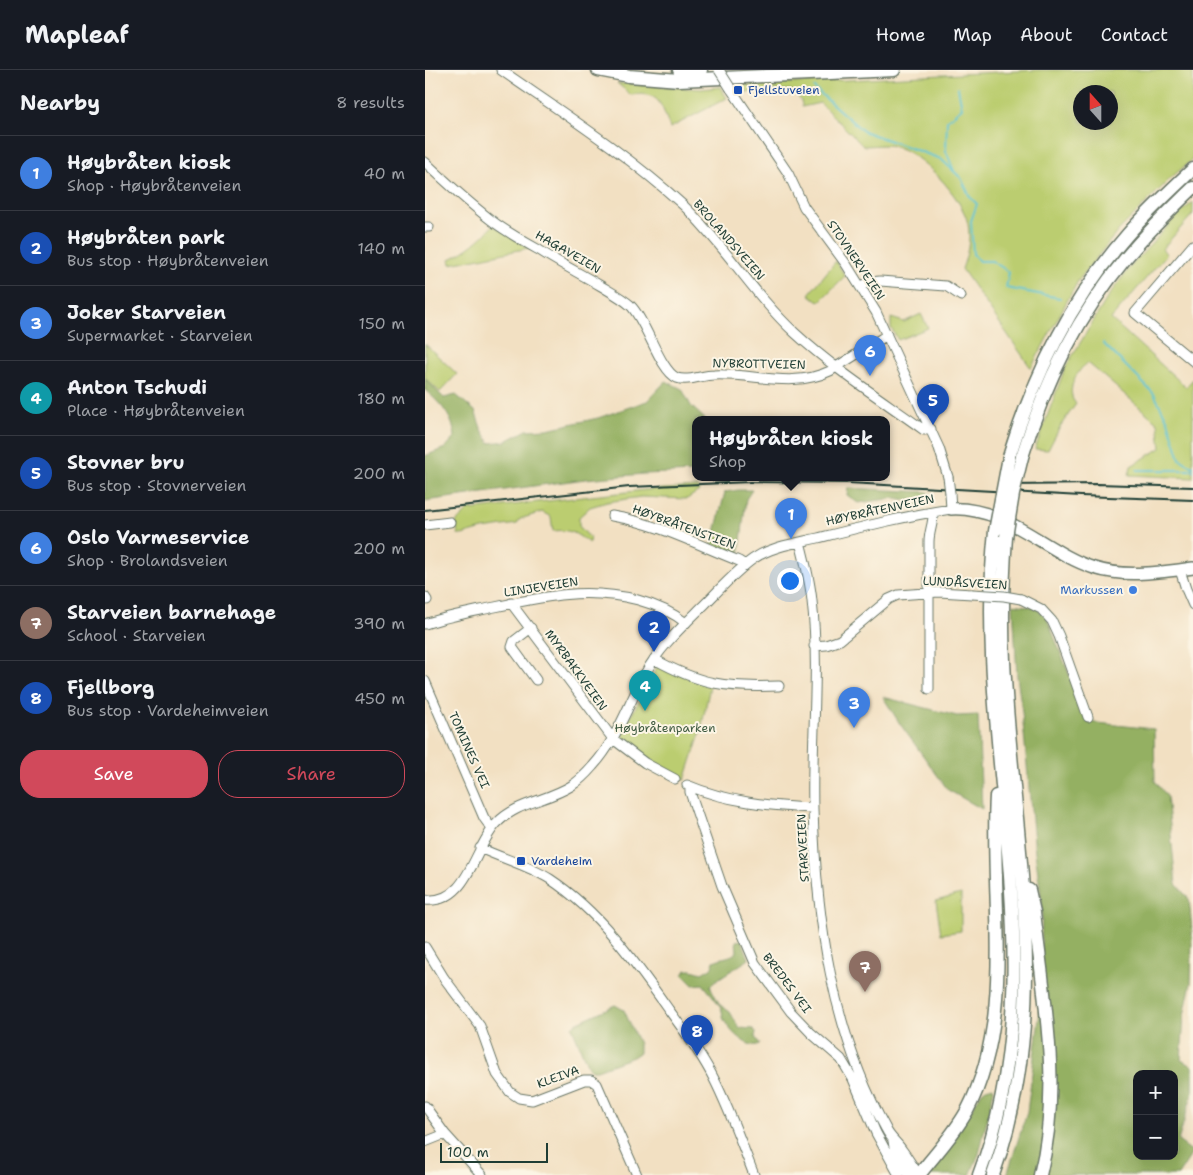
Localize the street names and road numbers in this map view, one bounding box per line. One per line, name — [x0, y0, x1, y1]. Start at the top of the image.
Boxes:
street label: BROLANDSVEIEN — [690, 196, 768, 284]
street label: STOVNERVEIEN — [823, 217, 889, 303]
street label: HAGAVEIEN — [532, 227, 604, 277]
street label: NYBROTTVEIEN — [712, 355, 806, 373]
street label: HØYBRÅTENVEIEN — [824, 491, 936, 529]
street label: HØYBRÅTENSTIEN — [630, 501, 738, 553]
street label: LINJEVEIEN — [503, 573, 579, 601]
street label: LUNDÅSVEIEN — [922, 573, 1008, 593]
street label: MYRBAKKVEIEN — [541, 626, 611, 714]
street label: TOMINES VEI — [445, 709, 493, 791]
street label: STARVEIEN — [793, 813, 813, 883]
street label: BREDES VEI — [759, 950, 815, 1017]
street label: KLEIVA — [535, 1062, 582, 1092]

